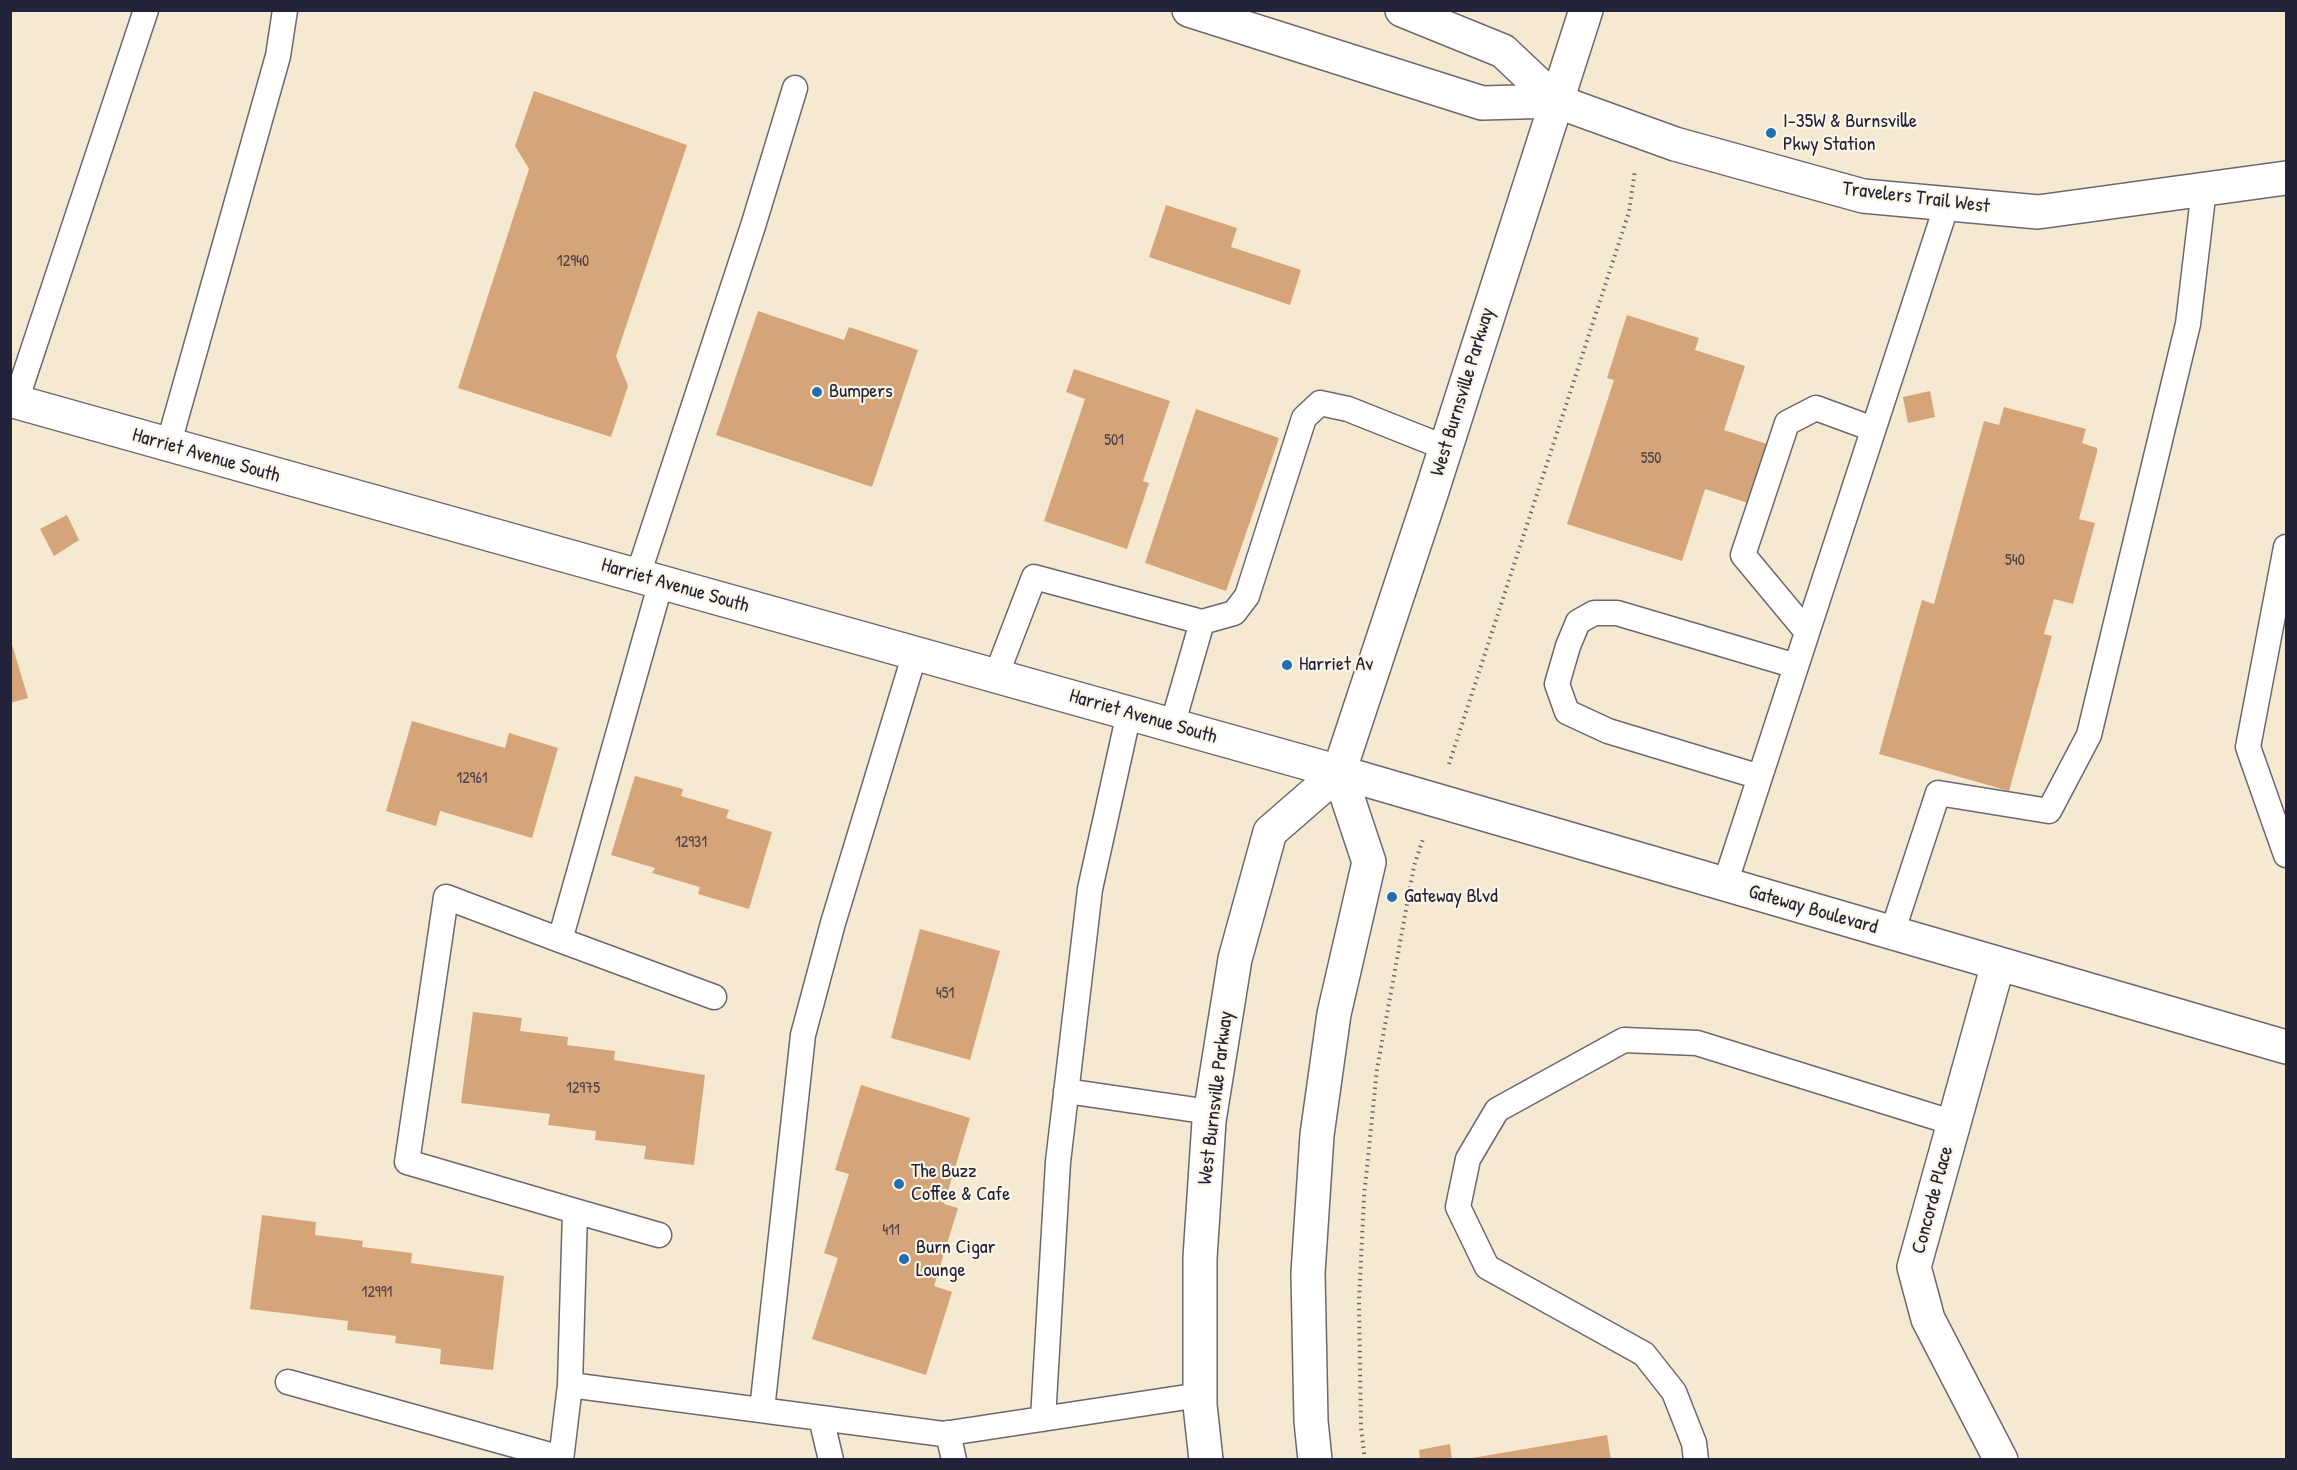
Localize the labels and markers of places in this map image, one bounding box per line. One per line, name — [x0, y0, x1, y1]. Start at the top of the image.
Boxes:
place label: I-35W & Burnsville Pkwy Station — [1783, 110, 1917, 157]
marker: I-35W & Burnsville Pkwy Station — [1764, 126, 1778, 140]
place label: Bumpers — [829, 380, 893, 404]
marker: Bumpers — [810, 385, 824, 399]
place label: Harriet Av — [1299, 653, 1373, 677]
marker: Harriet Av — [1280, 658, 1294, 672]
place label: Gateway Blvd — [1404, 885, 1498, 909]
marker: Gateway Blvd — [1385, 890, 1399, 904]
place label: The Buzz Coffee & Cafe — [911, 1160, 1010, 1207]
marker: The Buzz Coffee & Cafe — [892, 1177, 906, 1191]
place label: Burn Cigar Lounge — [916, 1236, 995, 1283]
marker: Burn Cigar Lounge — [897, 1252, 911, 1266]

